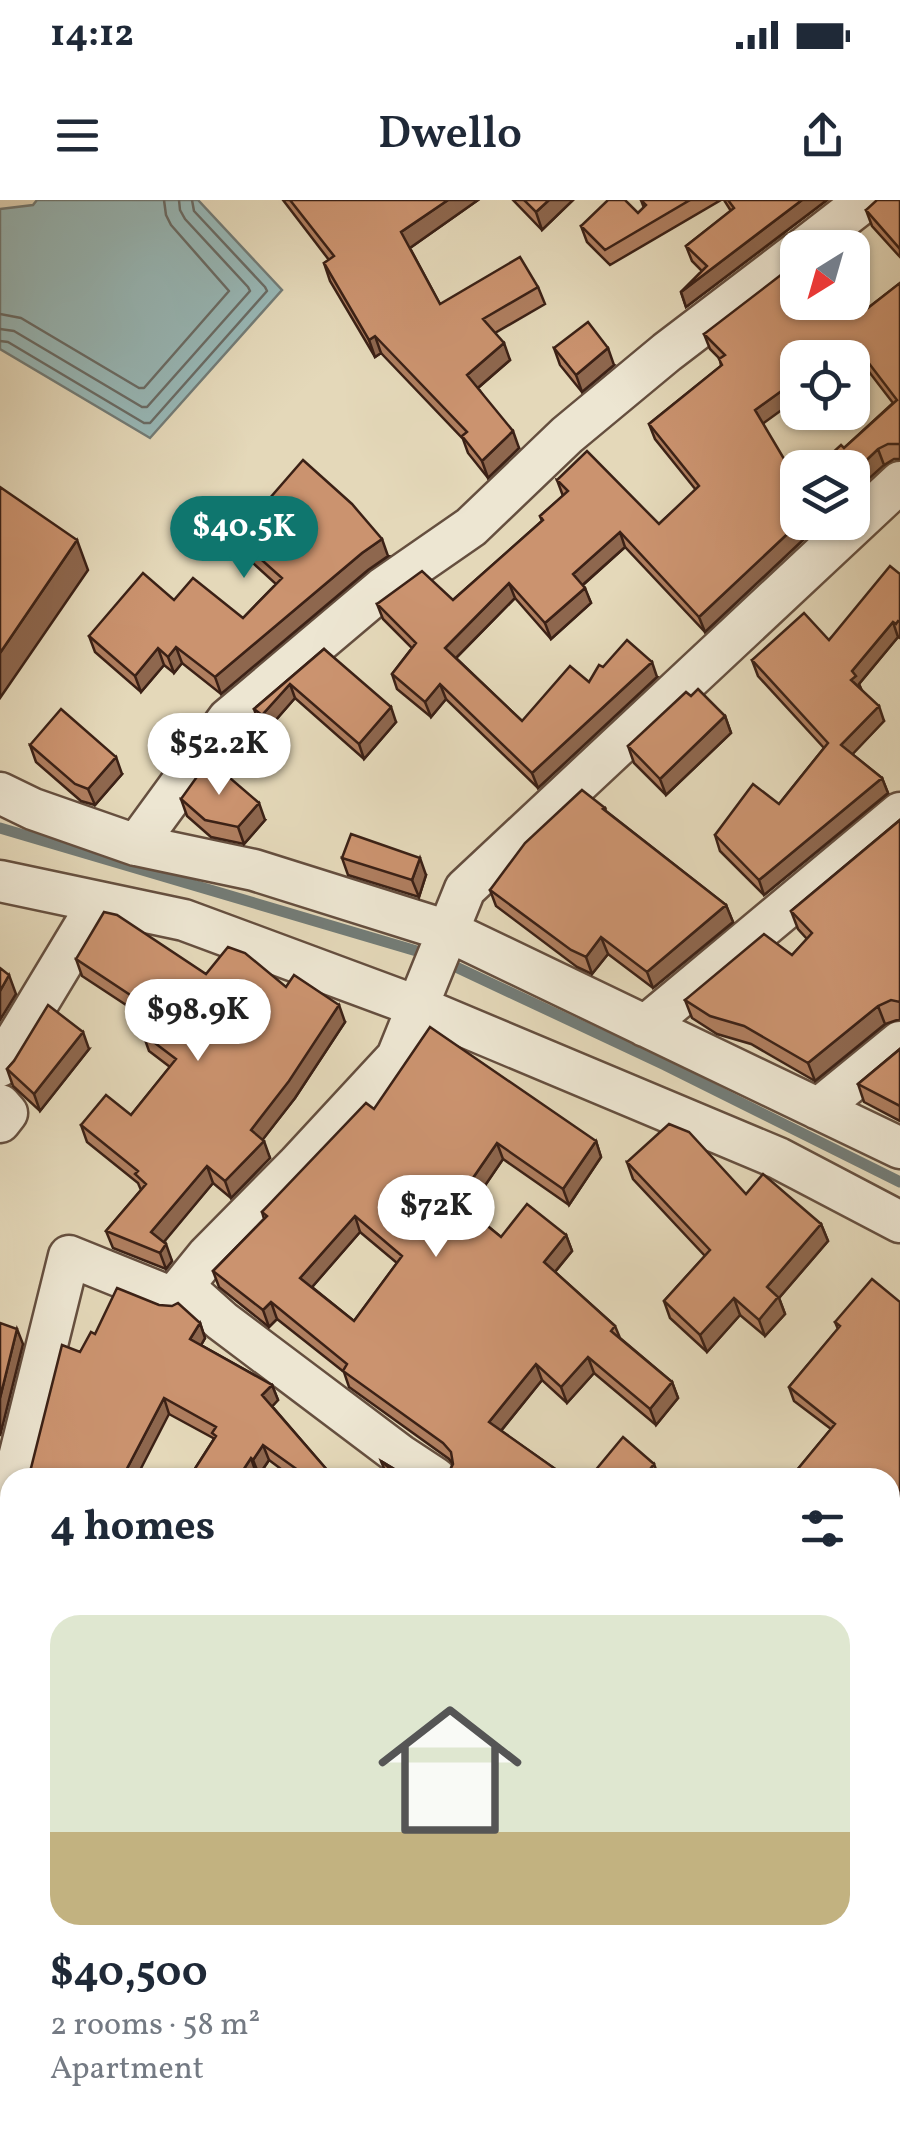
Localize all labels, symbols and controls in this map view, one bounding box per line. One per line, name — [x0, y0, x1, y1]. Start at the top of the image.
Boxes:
text: 14:12 — [50, 9, 134, 62]
text: Dwello — [378, 104, 522, 167]
icon: menu — [50, 108, 105, 163]
icon: share — [795, 108, 850, 163]
north arrow — [780, 230, 870, 320]
map controls — [780, 230, 870, 540]
button: locate — [780, 340, 870, 430]
button: layers — [780, 450, 870, 540]
pin: $40.5K — [163, 496, 325, 581]
text: $40.5K — [192, 506, 296, 550]
pin: $52.2K — [138, 713, 300, 798]
text: $52.2K — [170, 723, 268, 767]
pin: $98.9K — [117, 979, 279, 1064]
text: $98.9K — [147, 989, 249, 1033]
pin: $72K — [377, 1175, 495, 1260]
text: $72K — [400, 1185, 472, 1229]
text: 4 homes — [50, 1499, 215, 1558]
icon: filters — [795, 1501, 850, 1556]
icon: home — [360, 1680, 540, 1860]
text: $40,500 — [50, 1945, 208, 2004]
text: 2 rooms · 58 m² — [50, 2004, 260, 2048]
text: Apartment — [50, 2048, 204, 2092]

